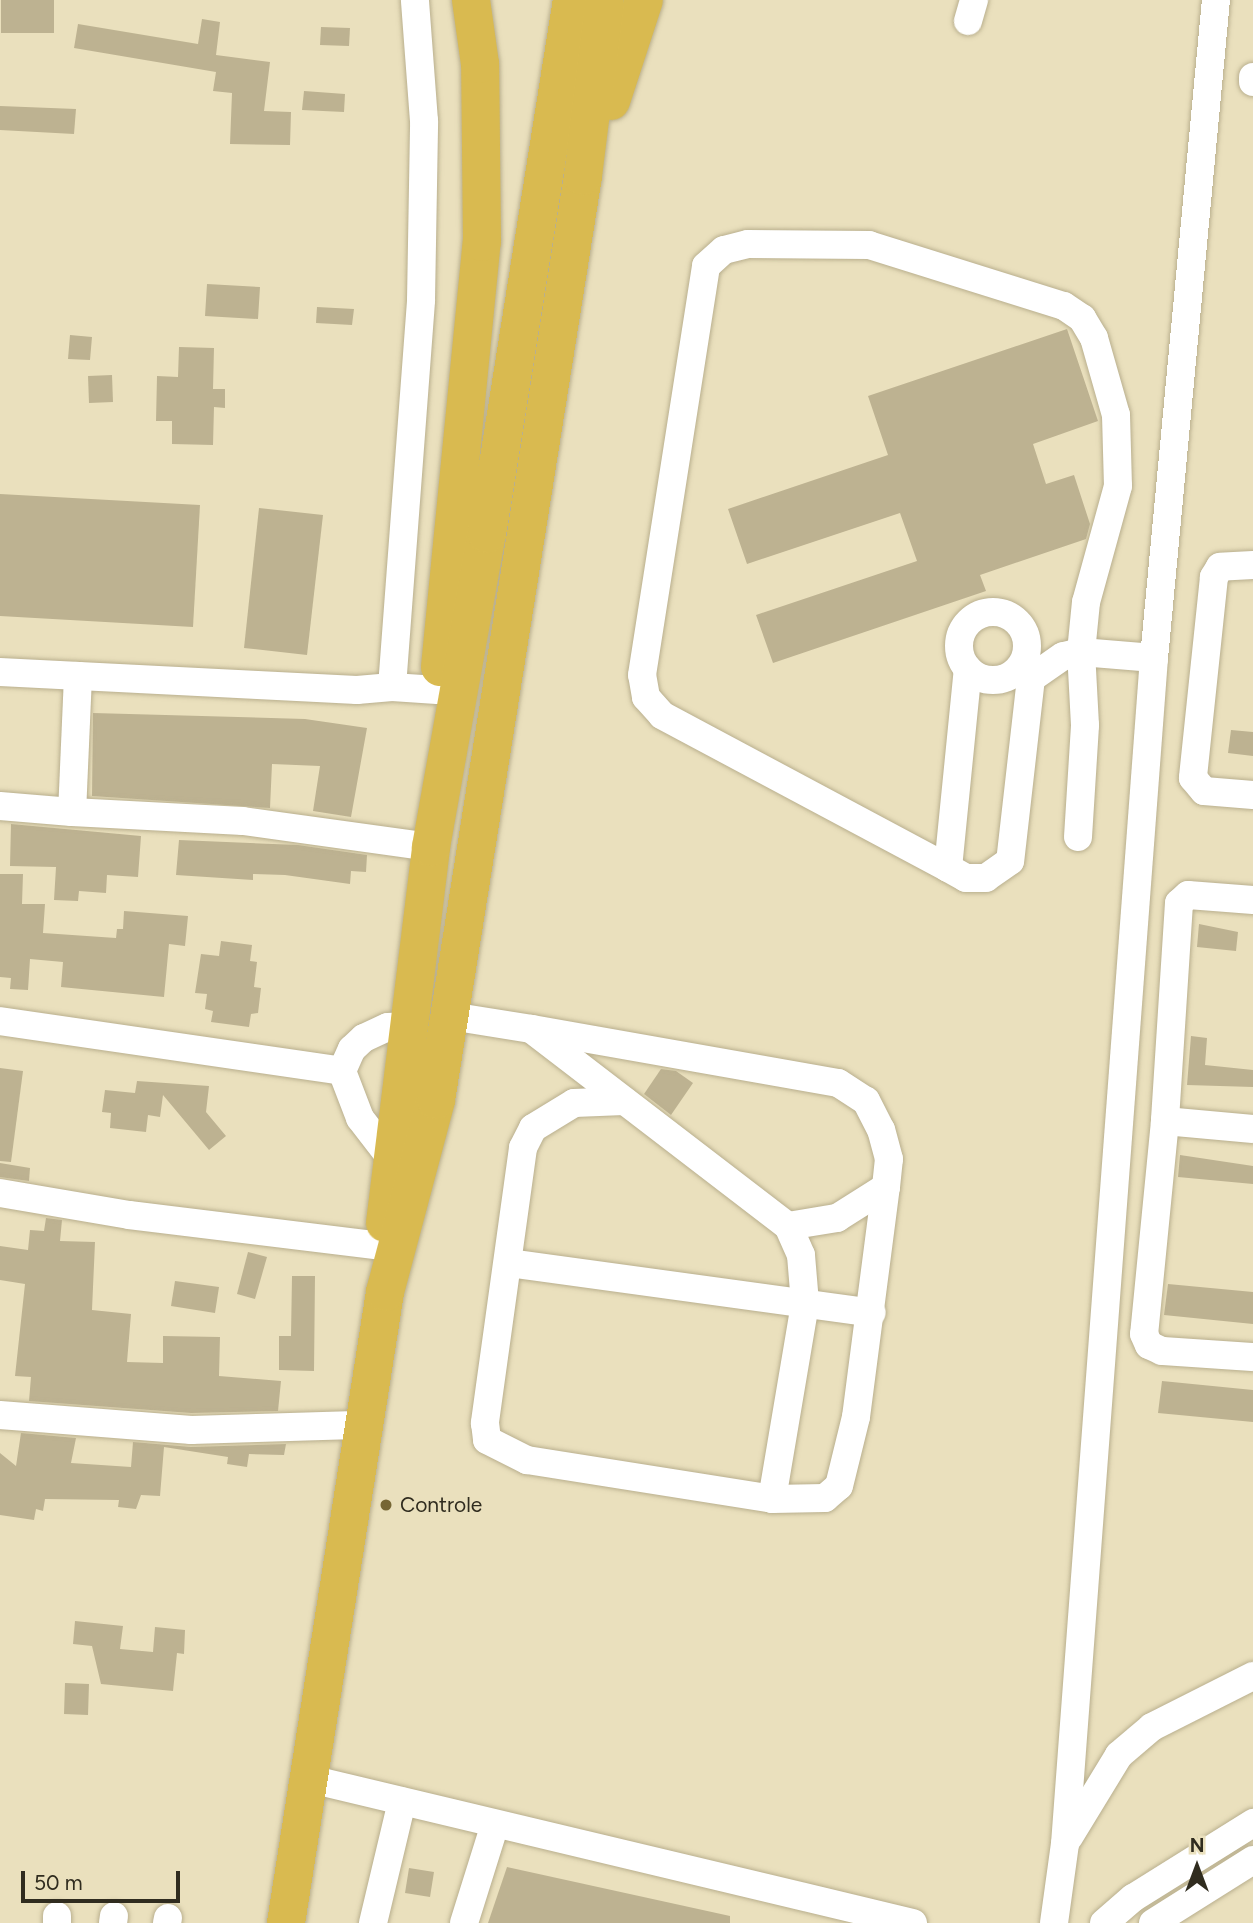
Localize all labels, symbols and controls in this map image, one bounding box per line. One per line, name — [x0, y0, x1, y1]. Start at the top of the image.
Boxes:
place label: Controle — [400, 1492, 482, 1518]
marker: Controle — [378, 1497, 394, 1513]
north arrow — [1162, 1832, 1232, 1902]
text: N — [1190, 1834, 1204, 1857]
scale bar — [24, 1856, 184, 1900]
text: 50 m — [34, 1870, 83, 1895]

